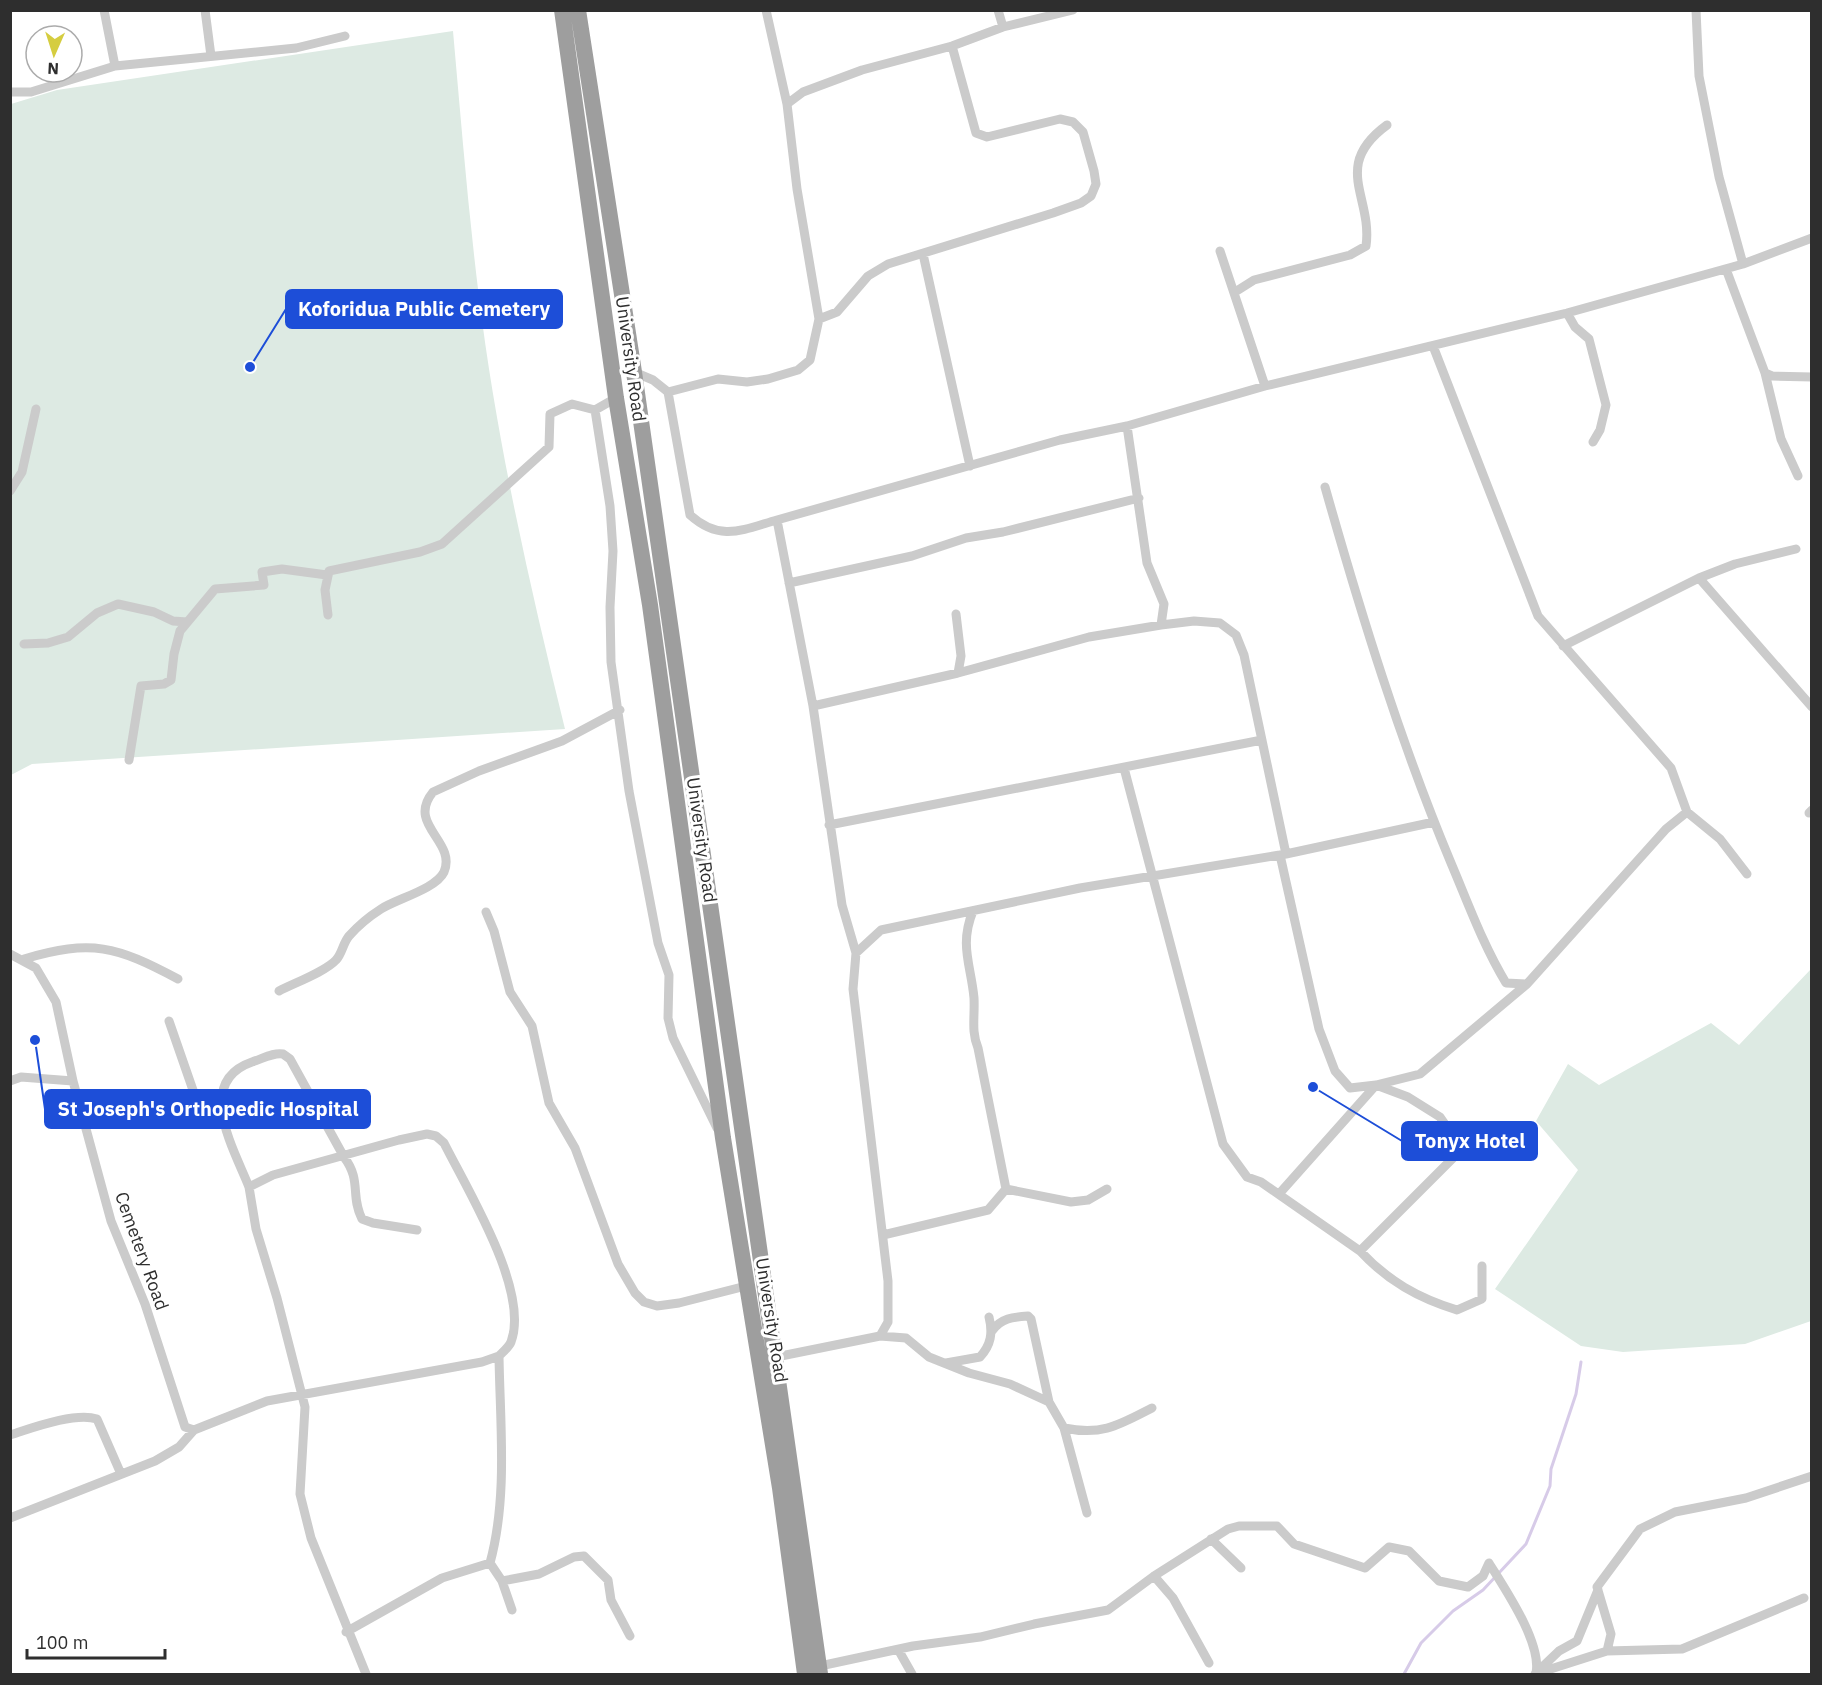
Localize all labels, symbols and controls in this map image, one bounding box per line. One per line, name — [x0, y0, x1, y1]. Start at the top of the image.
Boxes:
north arrow — [24, 24, 84, 84]
text: N — [47, 59, 60, 79]
callout: Koforidua Public Cemetery — [286, 290, 562, 328]
text: Koforidua Public Cemetery — [298, 295, 550, 322]
street label: University Road — [611, 295, 651, 423]
street label: University Road — [682, 776, 722, 904]
callout: St Joseph's Orthopedic Hospital — [45, 1090, 370, 1128]
text: St Joseph's Orthopedic Hospital — [58, 1095, 358, 1122]
callout: Tonyx Hotel — [1402, 1122, 1537, 1160]
text: Tonyx Hotel — [1415, 1127, 1525, 1154]
street label: Cemetery Road — [110, 1189, 174, 1313]
street label: University Road — [751, 1256, 793, 1384]
scale bar — [27, 1622, 165, 1660]
text: 100 m — [36, 1631, 88, 1654]

